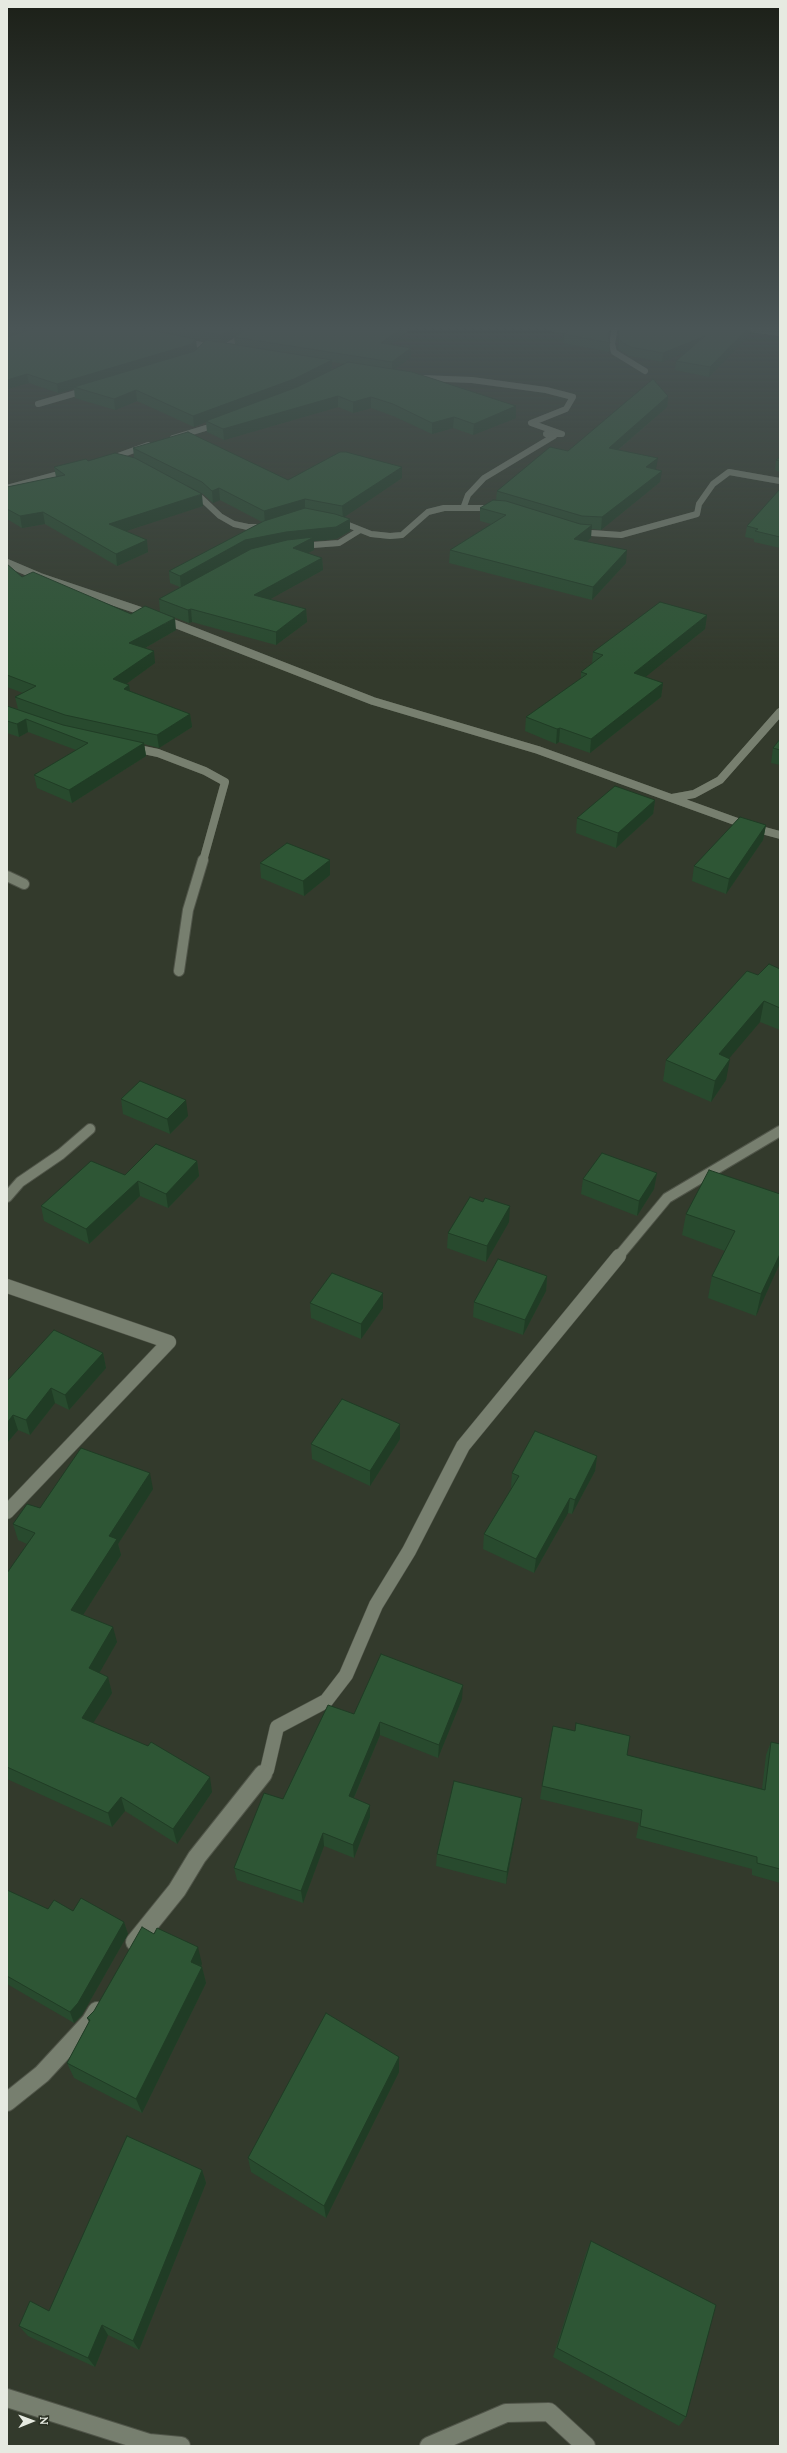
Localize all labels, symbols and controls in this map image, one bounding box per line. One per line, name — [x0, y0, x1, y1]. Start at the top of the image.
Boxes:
north arrow — [12, 2401, 52, 2441]
text: N — [37, 2416, 51, 2425]

